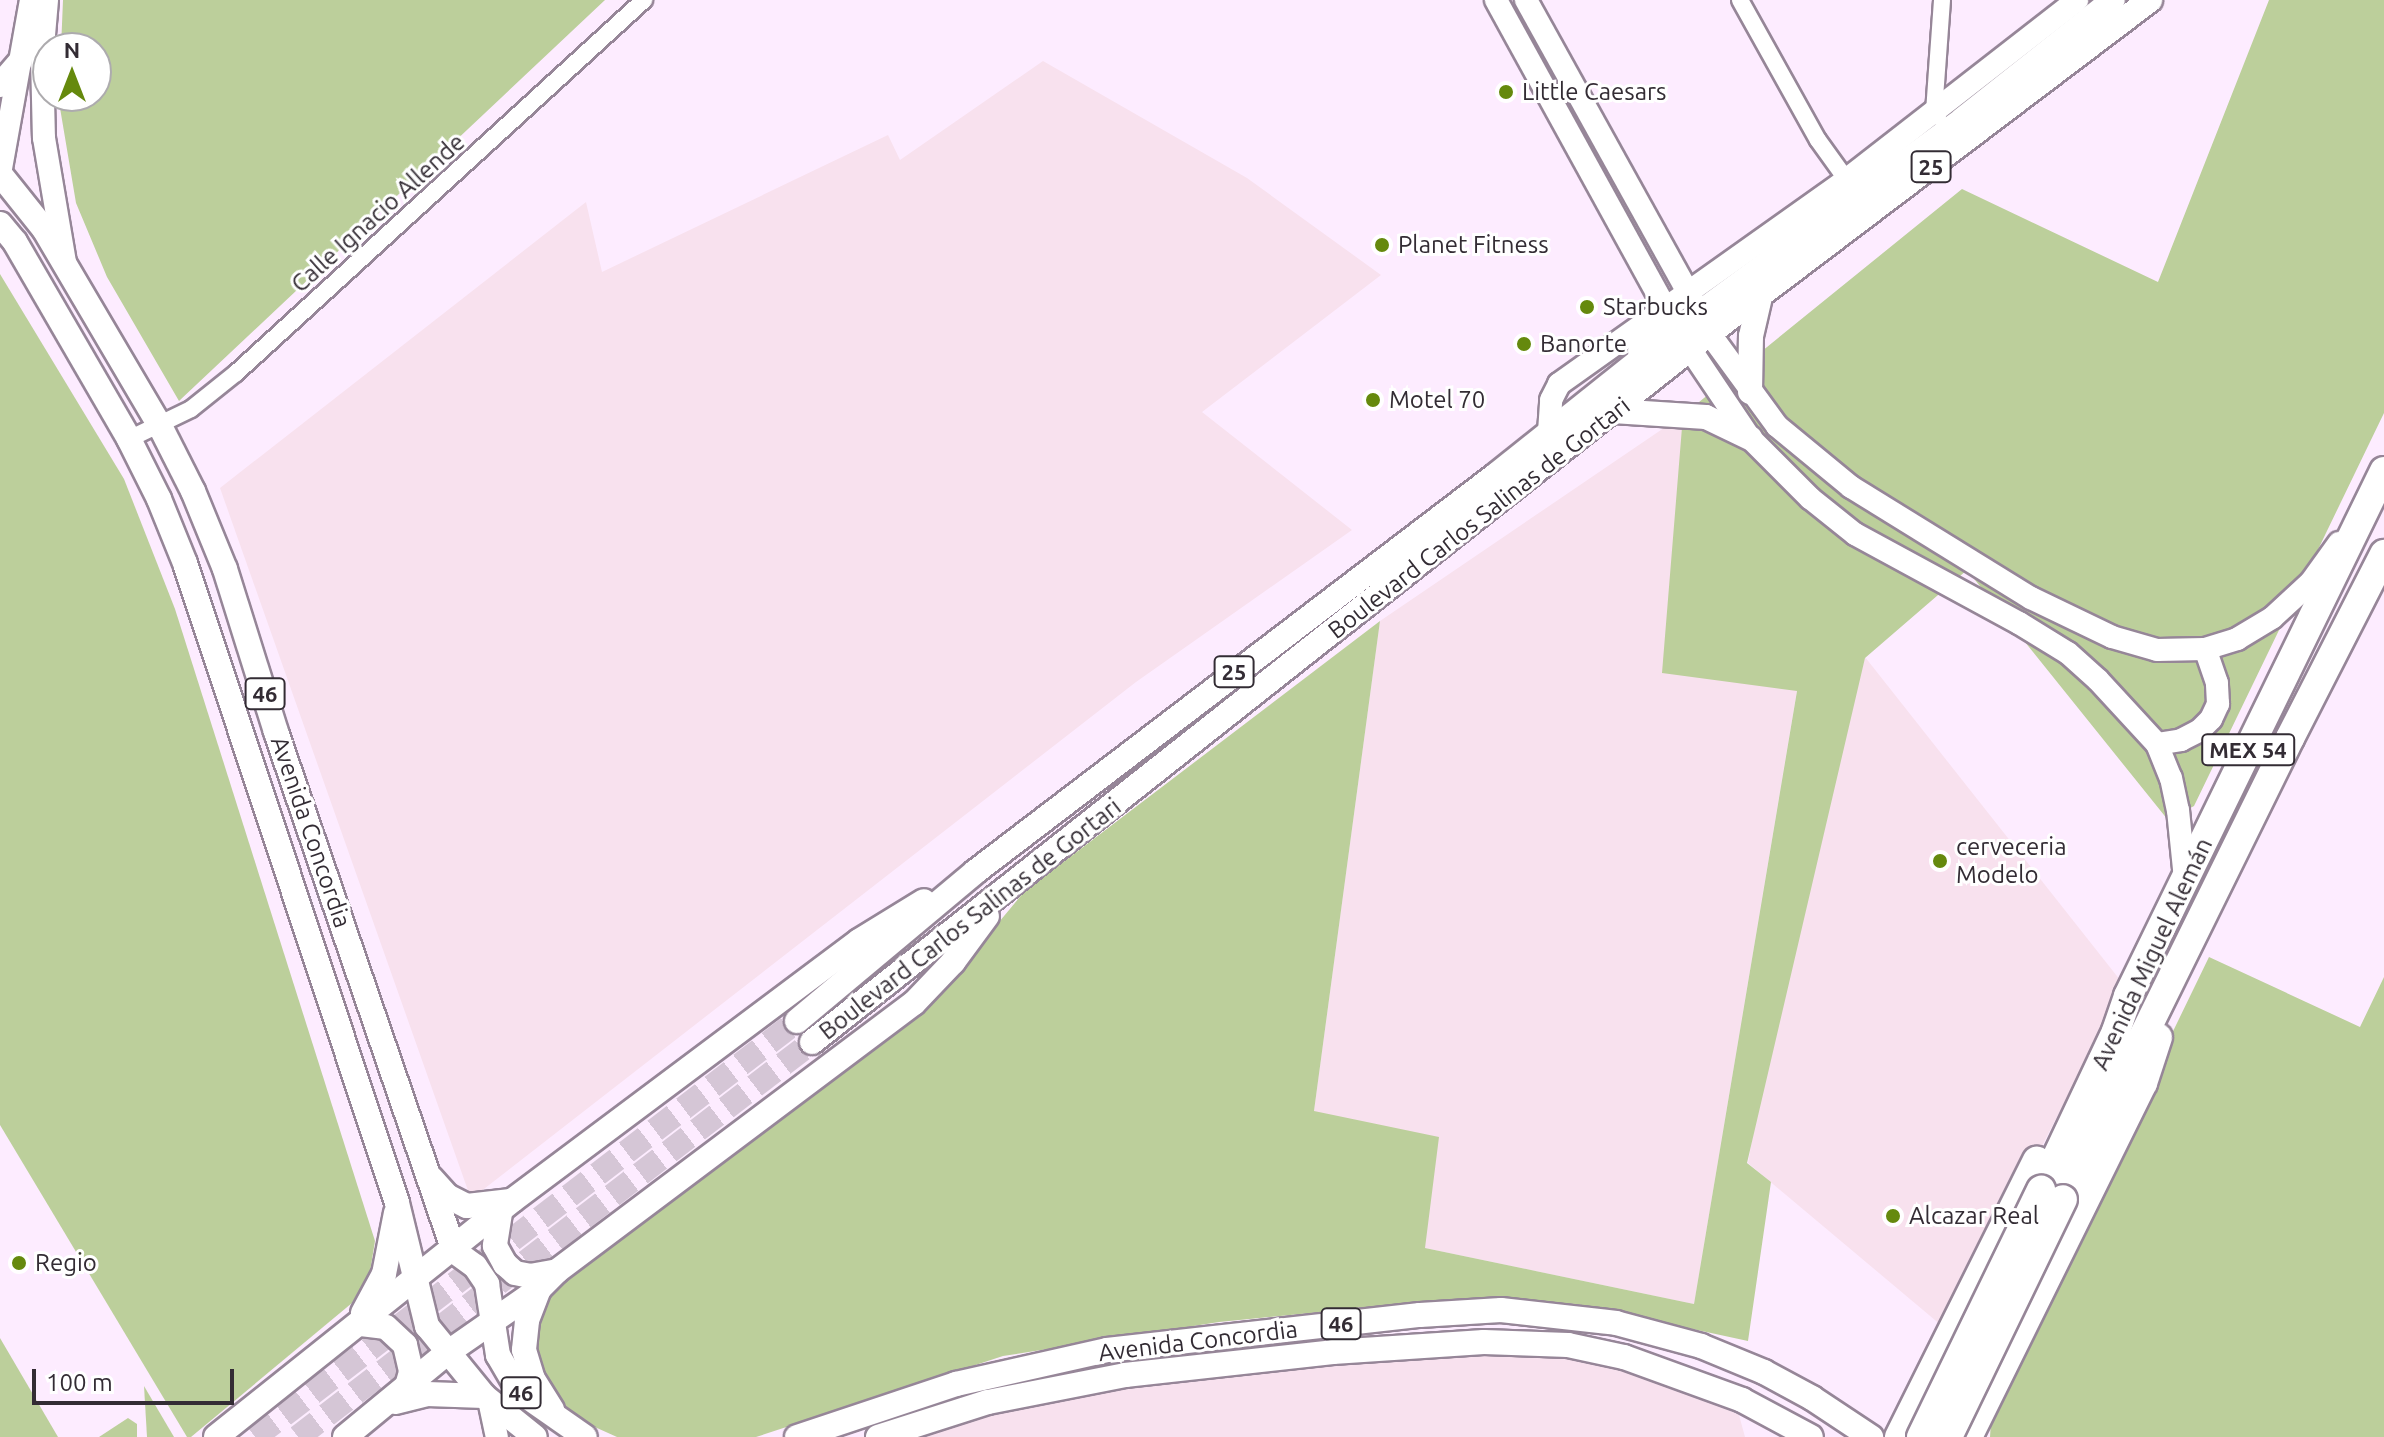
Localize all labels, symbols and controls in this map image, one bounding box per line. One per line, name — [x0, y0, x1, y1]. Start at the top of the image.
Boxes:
north arrow — [32, 32, 112, 112]
text: N — [64, 37, 80, 62]
place label: Little Caesars — [1522, 78, 1667, 106]
marker: Little Caesars — [1497, 83, 1515, 101]
street label: Calle Ignacio Allende — [285, 128, 471, 298]
road number: 25 — [1909, 149, 1953, 185]
place label: Planet Fitness — [1398, 231, 1549, 259]
marker: Planet Fitness — [1373, 236, 1391, 254]
place label: Starbucks — [1603, 293, 1708, 321]
marker: Starbucks — [1578, 298, 1596, 316]
place label: Banorte — [1540, 330, 1627, 358]
marker: Banorte — [1515, 335, 1533, 353]
place label: Motel 70 — [1389, 386, 1485, 414]
street label: Boulevard Carlos Salinas de Gortari — [1322, 391, 1636, 645]
marker: Motel 70 — [1364, 391, 1382, 409]
road number: 25 — [1212, 654, 1256, 690]
road number: 46 — [243, 676, 287, 712]
road number: MEX 54 — [2200, 732, 2296, 768]
street label: Avenida Concordia — [265, 733, 357, 931]
street label: Boulevard Carlos Salinas de Gortari — [813, 792, 1127, 1046]
place label: cerveceria Modelo — [1956, 833, 2066, 889]
street label: Avenida Miguel Alemán — [2086, 833, 2218, 1075]
marker: cerveceria Modelo — [1931, 852, 1949, 870]
place label: Alcazar Real — [1909, 1202, 2039, 1230]
marker: Alcazar Real — [1884, 1207, 1902, 1225]
place label: Regio — [35, 1249, 97, 1277]
marker: Regio — [10, 1254, 28, 1272]
road number: 46 — [1319, 1306, 1363, 1342]
street label: Avenida Concordia — [1097, 1314, 1299, 1368]
scale bar — [36, 1353, 238, 1403]
text: 100 m — [46, 1369, 113, 1396]
road number: 46 — [499, 1375, 543, 1411]

